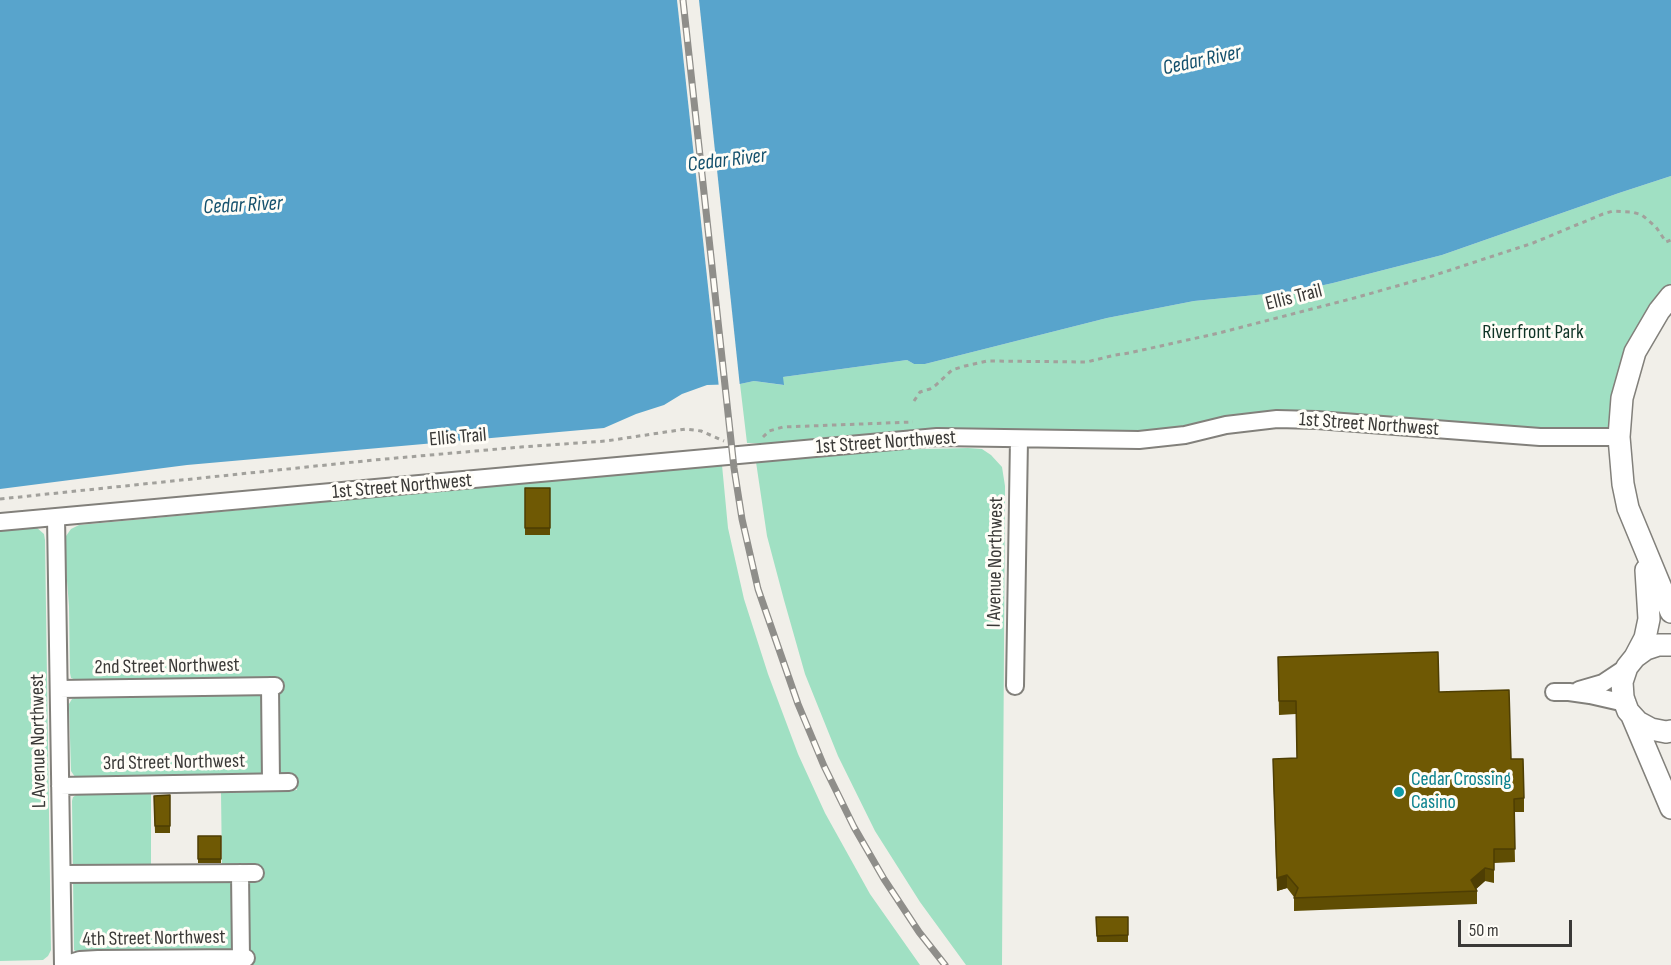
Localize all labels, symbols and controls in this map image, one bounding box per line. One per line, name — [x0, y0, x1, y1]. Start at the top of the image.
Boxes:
water label: Cedar River — [1161, 40, 1243, 82]
water label: Cedar River — [686, 144, 768, 178]
water label: Cedar River — [203, 191, 283, 221]
street label: Ellis Trail — [1263, 279, 1325, 317]
park label: Riverfront Park — [1482, 321, 1584, 345]
street label: 1st Street Northwest — [1298, 408, 1440, 442]
street label: Ellis Trail — [428, 424, 488, 452]
street label: 1st Street Northwest — [815, 426, 957, 460]
street label: 1st Street Northwest — [331, 469, 473, 505]
street label: I Avenue Northwest — [983, 496, 1009, 628]
street label: 2nd Street Northwest — [94, 654, 240, 680]
street label: L Avenue Northwest — [26, 674, 52, 808]
street label: 3rd Street Northwest — [103, 750, 245, 776]
place label: Cedar Crossing Casino — [1411, 768, 1511, 815]
marker: Cedar Crossing Casino — [1392, 785, 1406, 799]
scale bar — [1461, 908, 1575, 946]
text: 50 m — [1469, 920, 1499, 941]
street label: 4th Street Northwest — [82, 926, 226, 952]

